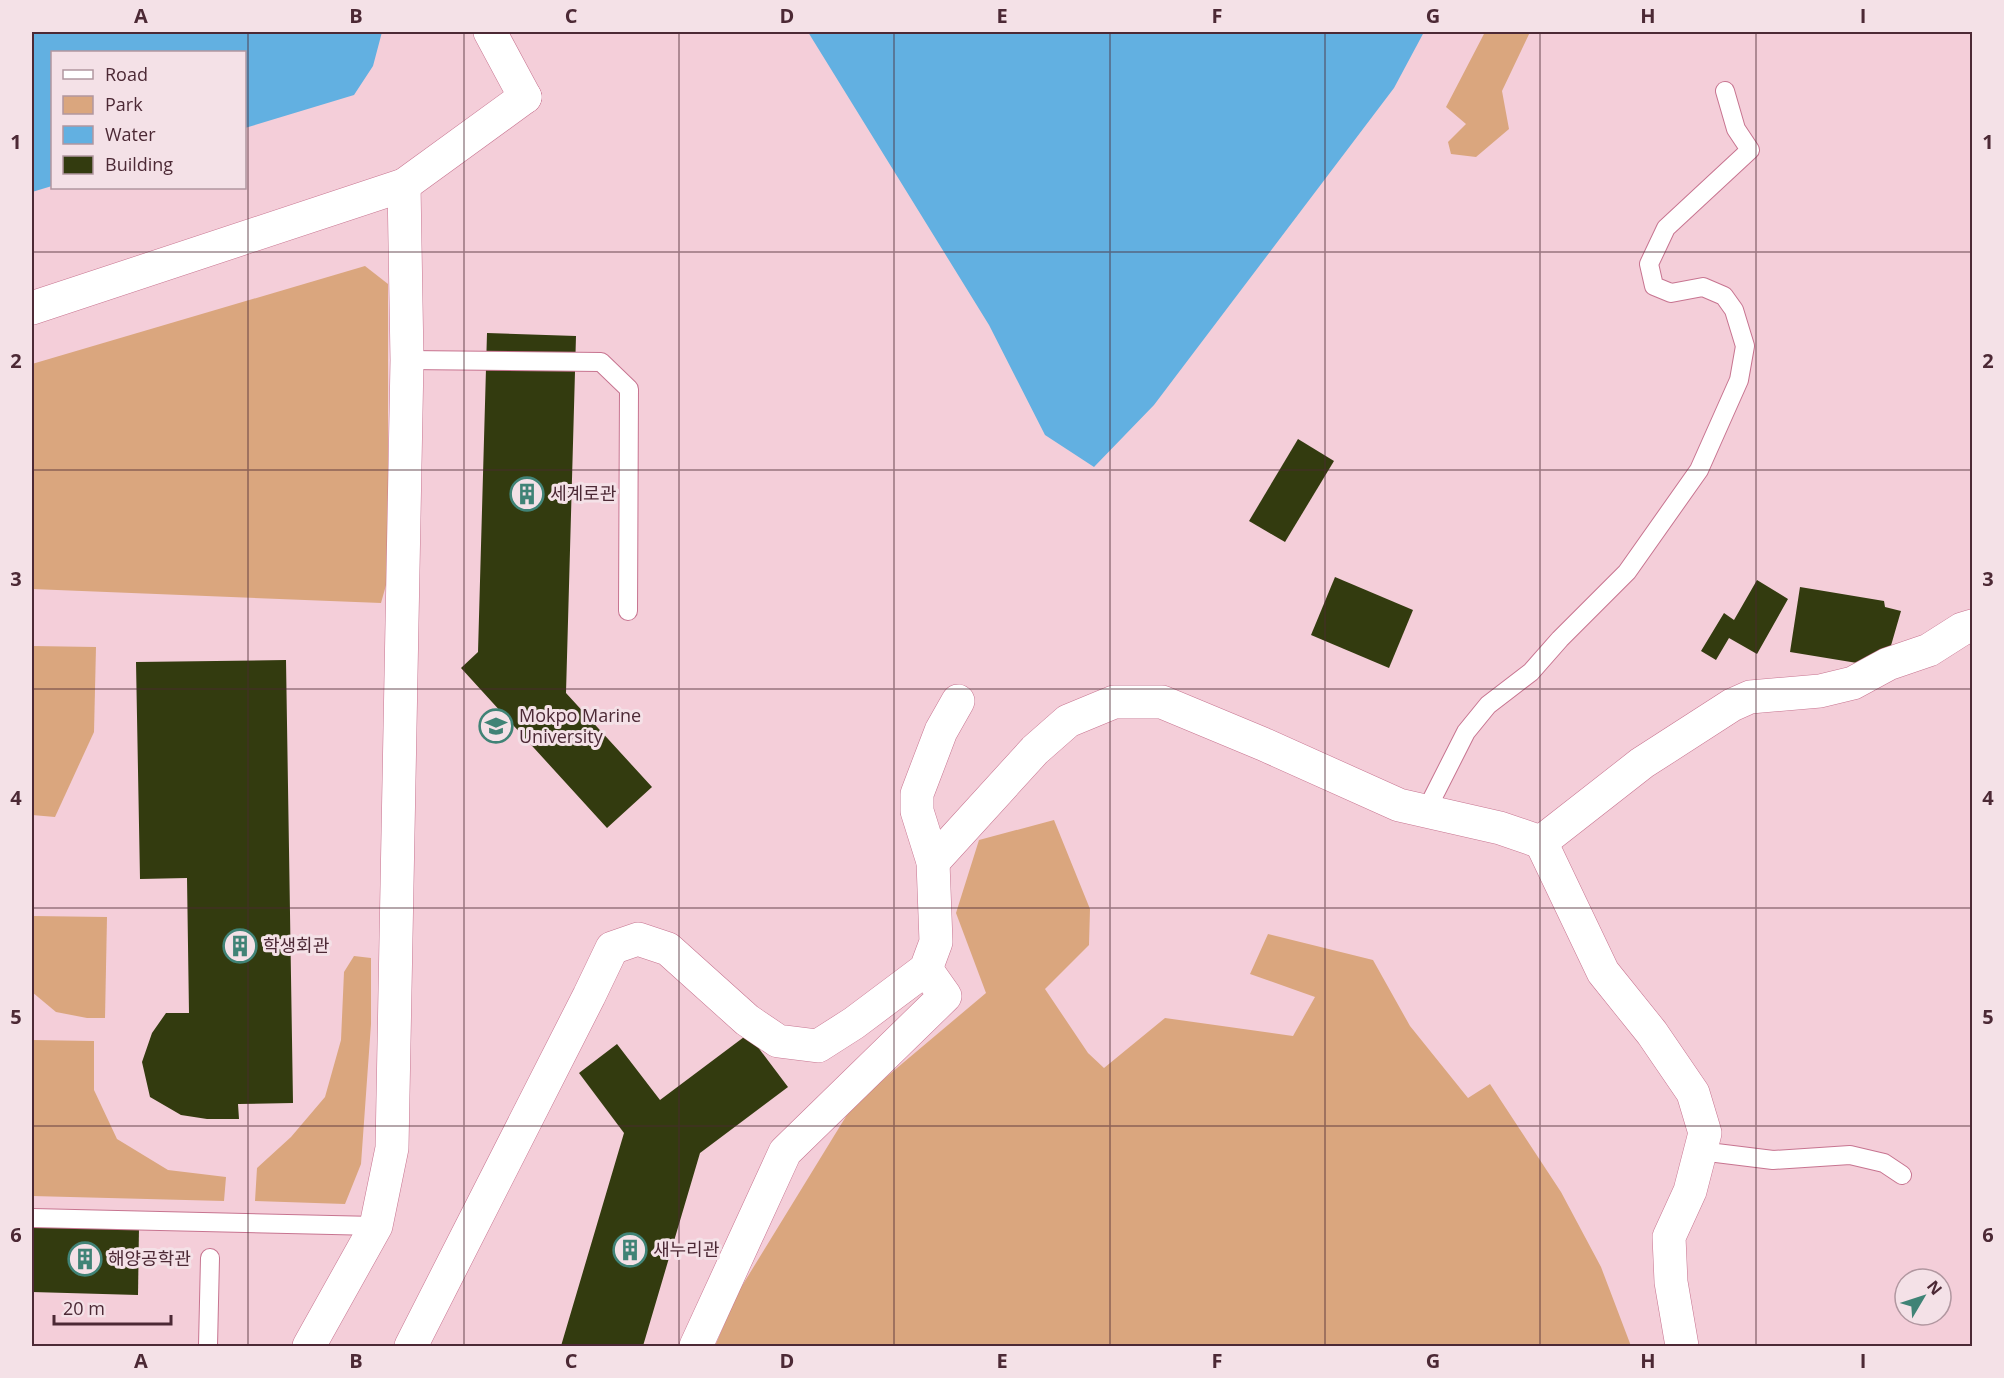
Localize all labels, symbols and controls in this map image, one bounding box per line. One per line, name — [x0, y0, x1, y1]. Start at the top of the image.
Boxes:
text: A — [134, 2, 148, 29]
text: B — [349, 2, 363, 29]
text: C — [565, 2, 578, 29]
text: D — [780, 2, 794, 29]
text: E — [996, 2, 1008, 29]
text: F — [1212, 2, 1222, 29]
text: G — [1426, 2, 1440, 29]
text: H — [1640, 2, 1656, 29]
text: I — [1860, 2, 1866, 29]
legend — [51, 51, 246, 189]
text: Road — [105, 62, 148, 86]
text: Park — [105, 92, 143, 116]
text: Water — [105, 122, 156, 146]
text: 1 — [10, 128, 22, 155]
text: 1 — [1982, 128, 1994, 155]
text: Building — [105, 152, 173, 176]
text: 2 — [10, 347, 22, 374]
text: 2 — [1982, 347, 1994, 374]
building icon: 세계로관 — [509, 476, 545, 512]
place label: 세계로관 — [550, 481, 617, 505]
text: 3 — [10, 565, 22, 592]
text: 3 — [1982, 565, 1994, 592]
place label: Mokpo Marine University — [519, 703, 641, 748]
school or university icon: Mokpo Marine University — [478, 708, 514, 744]
text: 4 — [10, 784, 22, 811]
text: 4 — [1982, 784, 1994, 811]
building icon: 학생회관 — [222, 928, 258, 964]
place label: 학생회관 — [263, 933, 330, 957]
text: 5 — [10, 1003, 22, 1030]
text: 5 — [1982, 1003, 1994, 1030]
text: 6 — [10, 1221, 22, 1248]
text: 6 — [1982, 1221, 1994, 1248]
building icon: 새누리관 — [612, 1232, 648, 1268]
place label: 새누리관 — [653, 1237, 720, 1261]
building icon: 해양공학관 — [67, 1241, 103, 1277]
place label: 해양공학관 — [108, 1246, 191, 1270]
north arrow — [1893, 1267, 1953, 1327]
text: N — [1922, 1276, 1947, 1300]
scale bar — [54, 1288, 171, 1326]
text: 20 m — [63, 1296, 105, 1320]
text: A — [134, 1347, 148, 1374]
text: B — [349, 1347, 363, 1374]
text: C — [565, 1347, 578, 1374]
text: D — [780, 1347, 794, 1374]
text: E — [996, 1347, 1008, 1374]
text: F — [1212, 1347, 1222, 1374]
text: G — [1426, 1347, 1440, 1374]
text: H — [1640, 1347, 1656, 1374]
text: I — [1860, 1347, 1866, 1374]

